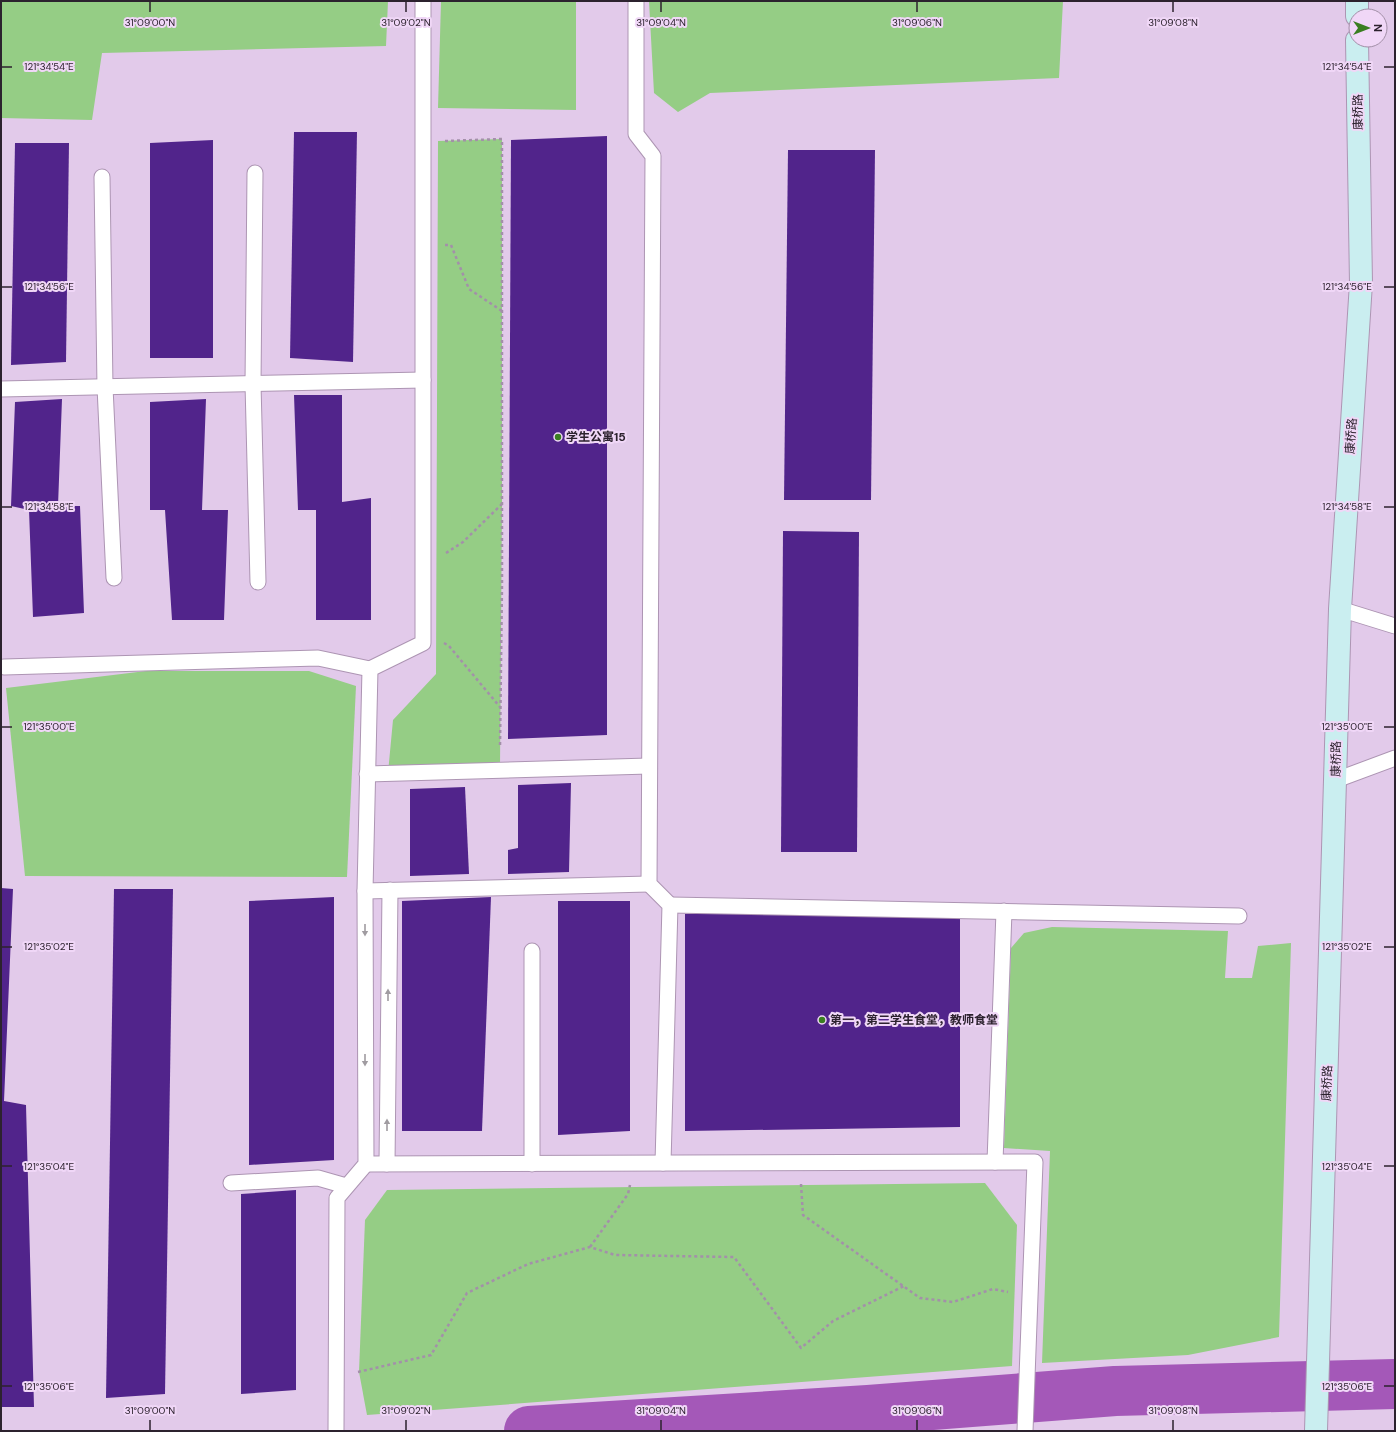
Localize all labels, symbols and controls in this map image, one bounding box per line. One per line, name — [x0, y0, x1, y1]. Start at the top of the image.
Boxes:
north arrow — [1348, 8, 1388, 48]
text: 31°09'00"N — [125, 16, 175, 29]
text: 31°09'02"N — [381, 16, 431, 29]
text: 31°09'04"N — [636, 16, 686, 29]
text: 31°09'06"N — [892, 16, 942, 29]
text: 31°09'08"N — [1148, 16, 1198, 29]
text: N — [1371, 24, 1385, 32]
text: 121°34'54"E — [24, 60, 74, 73]
text: 121°34'54"E — [1322, 60, 1372, 73]
street label: 康桥路 — [1350, 94, 1366, 130]
text: 121°34'56"E — [24, 280, 74, 293]
text: 121°34'56"E — [1322, 280, 1372, 293]
street label: 康桥路 — [1342, 417, 1360, 455]
place label: 学生公寓15 — [566, 429, 626, 445]
marker: 学生公寓15 — [553, 432, 563, 442]
text: 121°34'58"E — [24, 500, 74, 513]
text: 121°34'58"E — [1322, 500, 1372, 513]
text: 121°35'00"E — [23, 720, 75, 733]
text: 121°35'00"E — [1321, 720, 1373, 733]
street label: 康桥路 — [1328, 741, 1344, 777]
one-way arrow — [362, 924, 368, 937]
text: 121°35'02"E — [24, 940, 74, 953]
text: 121°35'02"E — [1322, 940, 1372, 953]
one-way arrow — [385, 988, 391, 1001]
place label: 第一，第二学生食堂，教师食堂 — [830, 1012, 998, 1028]
marker: 第一，第二学生食堂，教师食堂 — [817, 1015, 827, 1025]
one-way arrow — [362, 1054, 368, 1067]
street label: 康桥路 — [1318, 1065, 1336, 1101]
one-way arrow — [384, 1118, 390, 1131]
text: 121°35'04"E — [24, 1160, 75, 1173]
text: 121°35'04"E — [1322, 1160, 1373, 1173]
text: 121°35'06"E — [24, 1380, 75, 1393]
text: 121°35'06"E — [1322, 1380, 1373, 1393]
text: 31°09'00"N — [125, 1404, 175, 1417]
text: 31°09'02"N — [381, 1404, 431, 1417]
text: 31°09'04"N — [636, 1404, 686, 1417]
text: 31°09'06"N — [892, 1404, 942, 1417]
text: 31°09'08"N — [1148, 1404, 1198, 1417]

